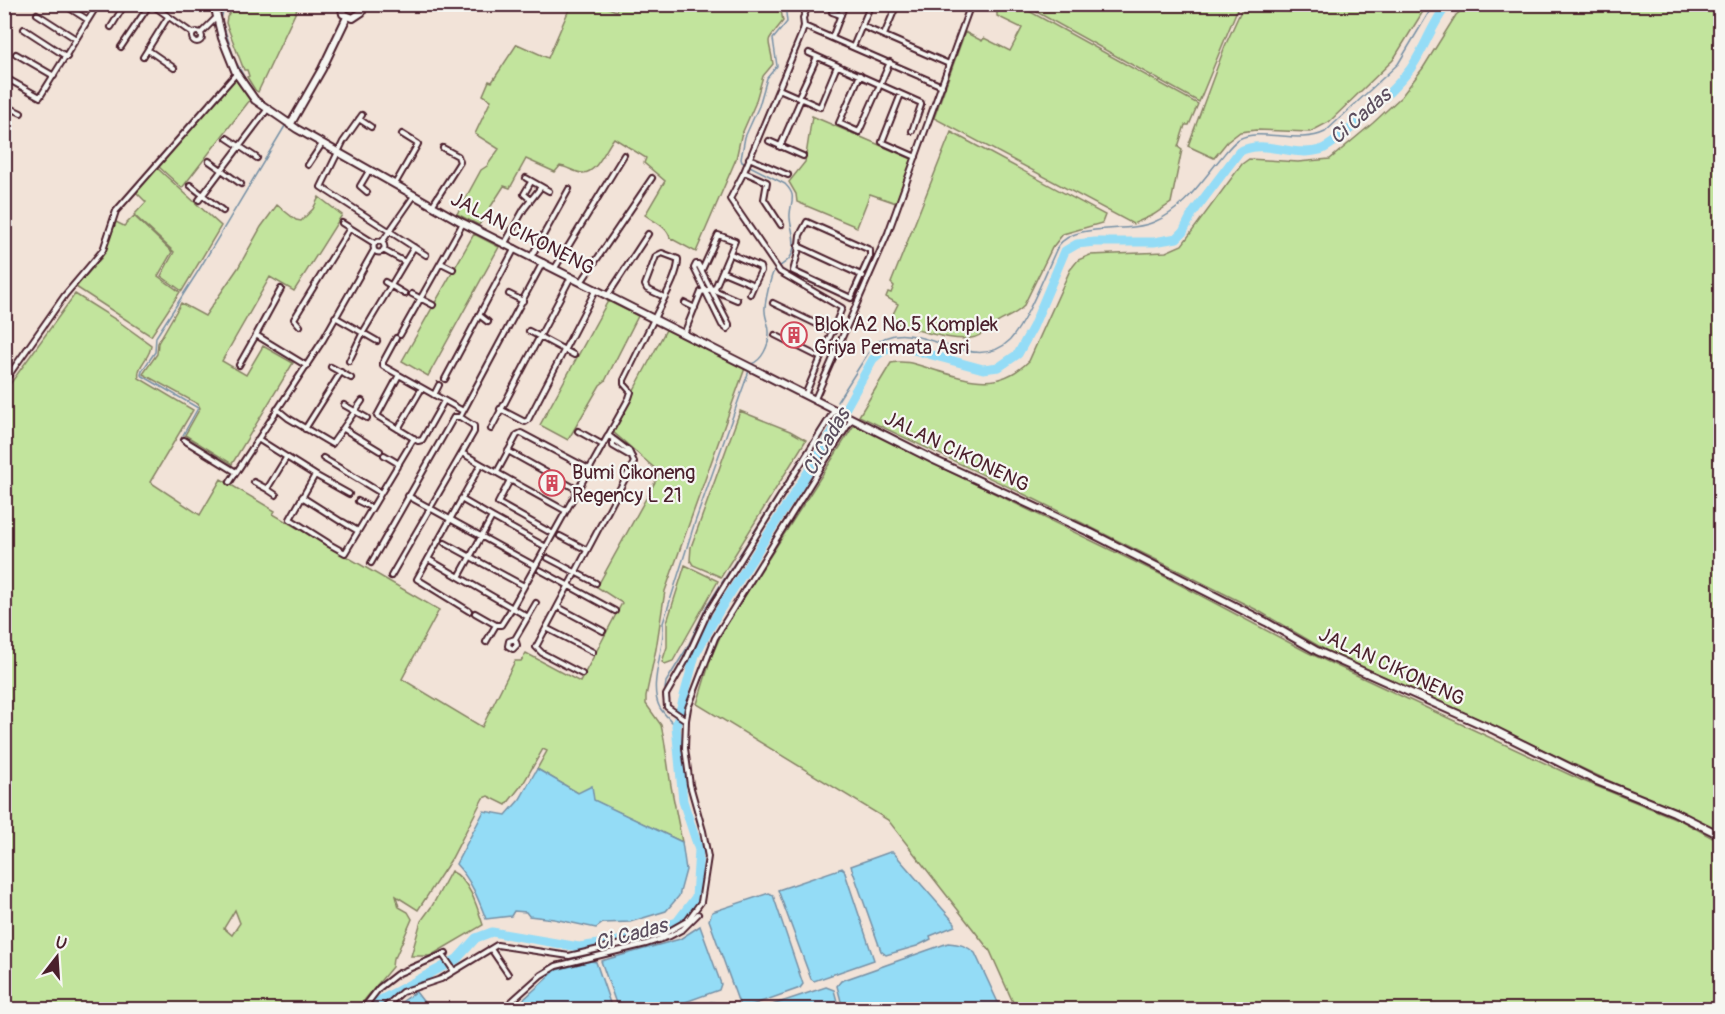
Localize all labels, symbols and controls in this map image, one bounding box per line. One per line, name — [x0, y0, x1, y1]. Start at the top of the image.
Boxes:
water label: Ci Cadas — [1324, 80, 1399, 151]
street label: JALAN CIKONENG — [446, 186, 599, 281]
place label: Blok A2 No.5 Komplek Griya Permata Asri — [814, 312, 999, 360]
building icon: Blok A2 No.5 Komplek Griya Permata Asri — [779, 320, 809, 350]
water label: Ci Cadas — [796, 401, 858, 481]
street label: JALAN CIKONENG — [880, 405, 1034, 497]
place label: Bumi Cikoneng Regency L 21 — [572, 460, 695, 508]
building icon: Bumi Cikoneng Regency L 21 — [537, 468, 567, 498]
street label: JALAN CIKONENG — [1315, 622, 1469, 711]
water label: Ci Cadas — [592, 911, 673, 957]
north arrow — [27, 927, 87, 987]
text: U — [53, 933, 69, 955]

